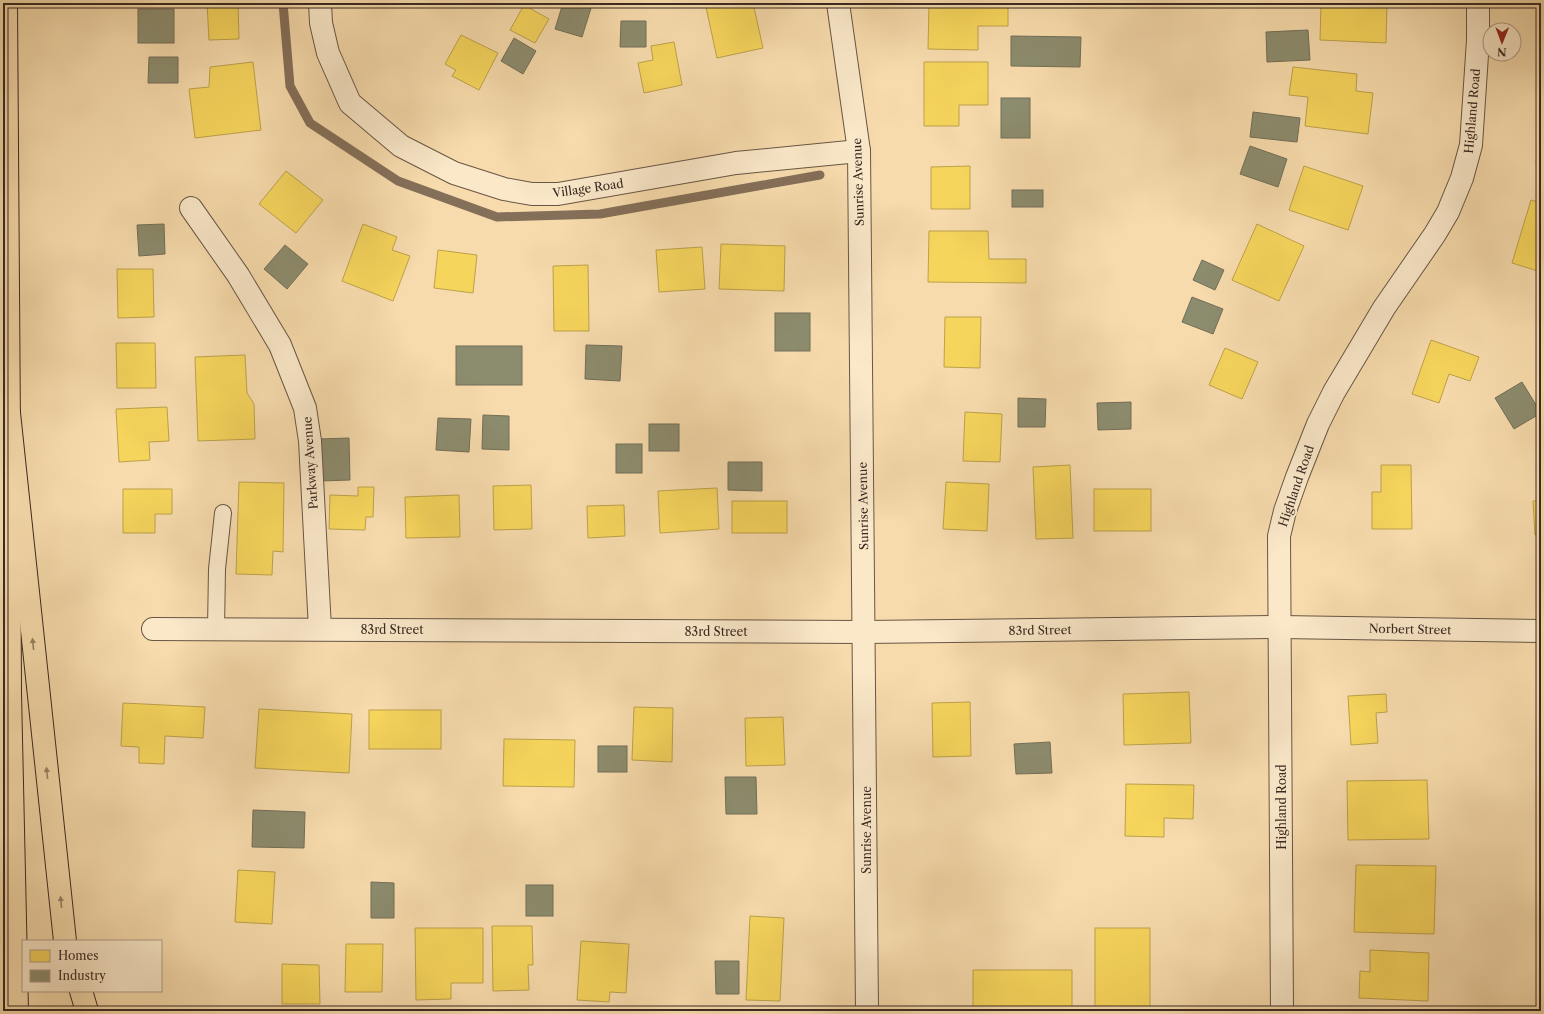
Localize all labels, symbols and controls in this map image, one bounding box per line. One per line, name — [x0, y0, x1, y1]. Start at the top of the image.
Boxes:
north arrow — [1482, 22, 1522, 62]
text: N — [1496, 45, 1507, 59]
street label: Highland Road — [1461, 67, 1483, 154]
street label: Sunrise Avenue — [849, 137, 867, 226]
street label: Village Road — [550, 175, 625, 201]
street label: Parkway Avenue — [299, 416, 321, 510]
street label: Highland Road — [1275, 443, 1317, 529]
street label: Sunrise Avenue — [855, 462, 871, 550]
street label: Norbert Street — [1369, 621, 1452, 637]
street label: 83rd Street — [360, 622, 424, 637]
street label: 83rd Street — [1008, 622, 1072, 638]
street label: 83rd Street — [684, 624, 748, 639]
one-way arrow — [30, 638, 37, 650]
street label: Highland Road — [1274, 764, 1289, 850]
one-way arrow — [44, 767, 50, 779]
street label: Sunrise Avenue — [859, 786, 874, 874]
one-way arrow — [58, 896, 64, 908]
legend — [22, 940, 162, 992]
text: Homes — [58, 948, 98, 963]
text: Industry — [58, 968, 106, 983]

